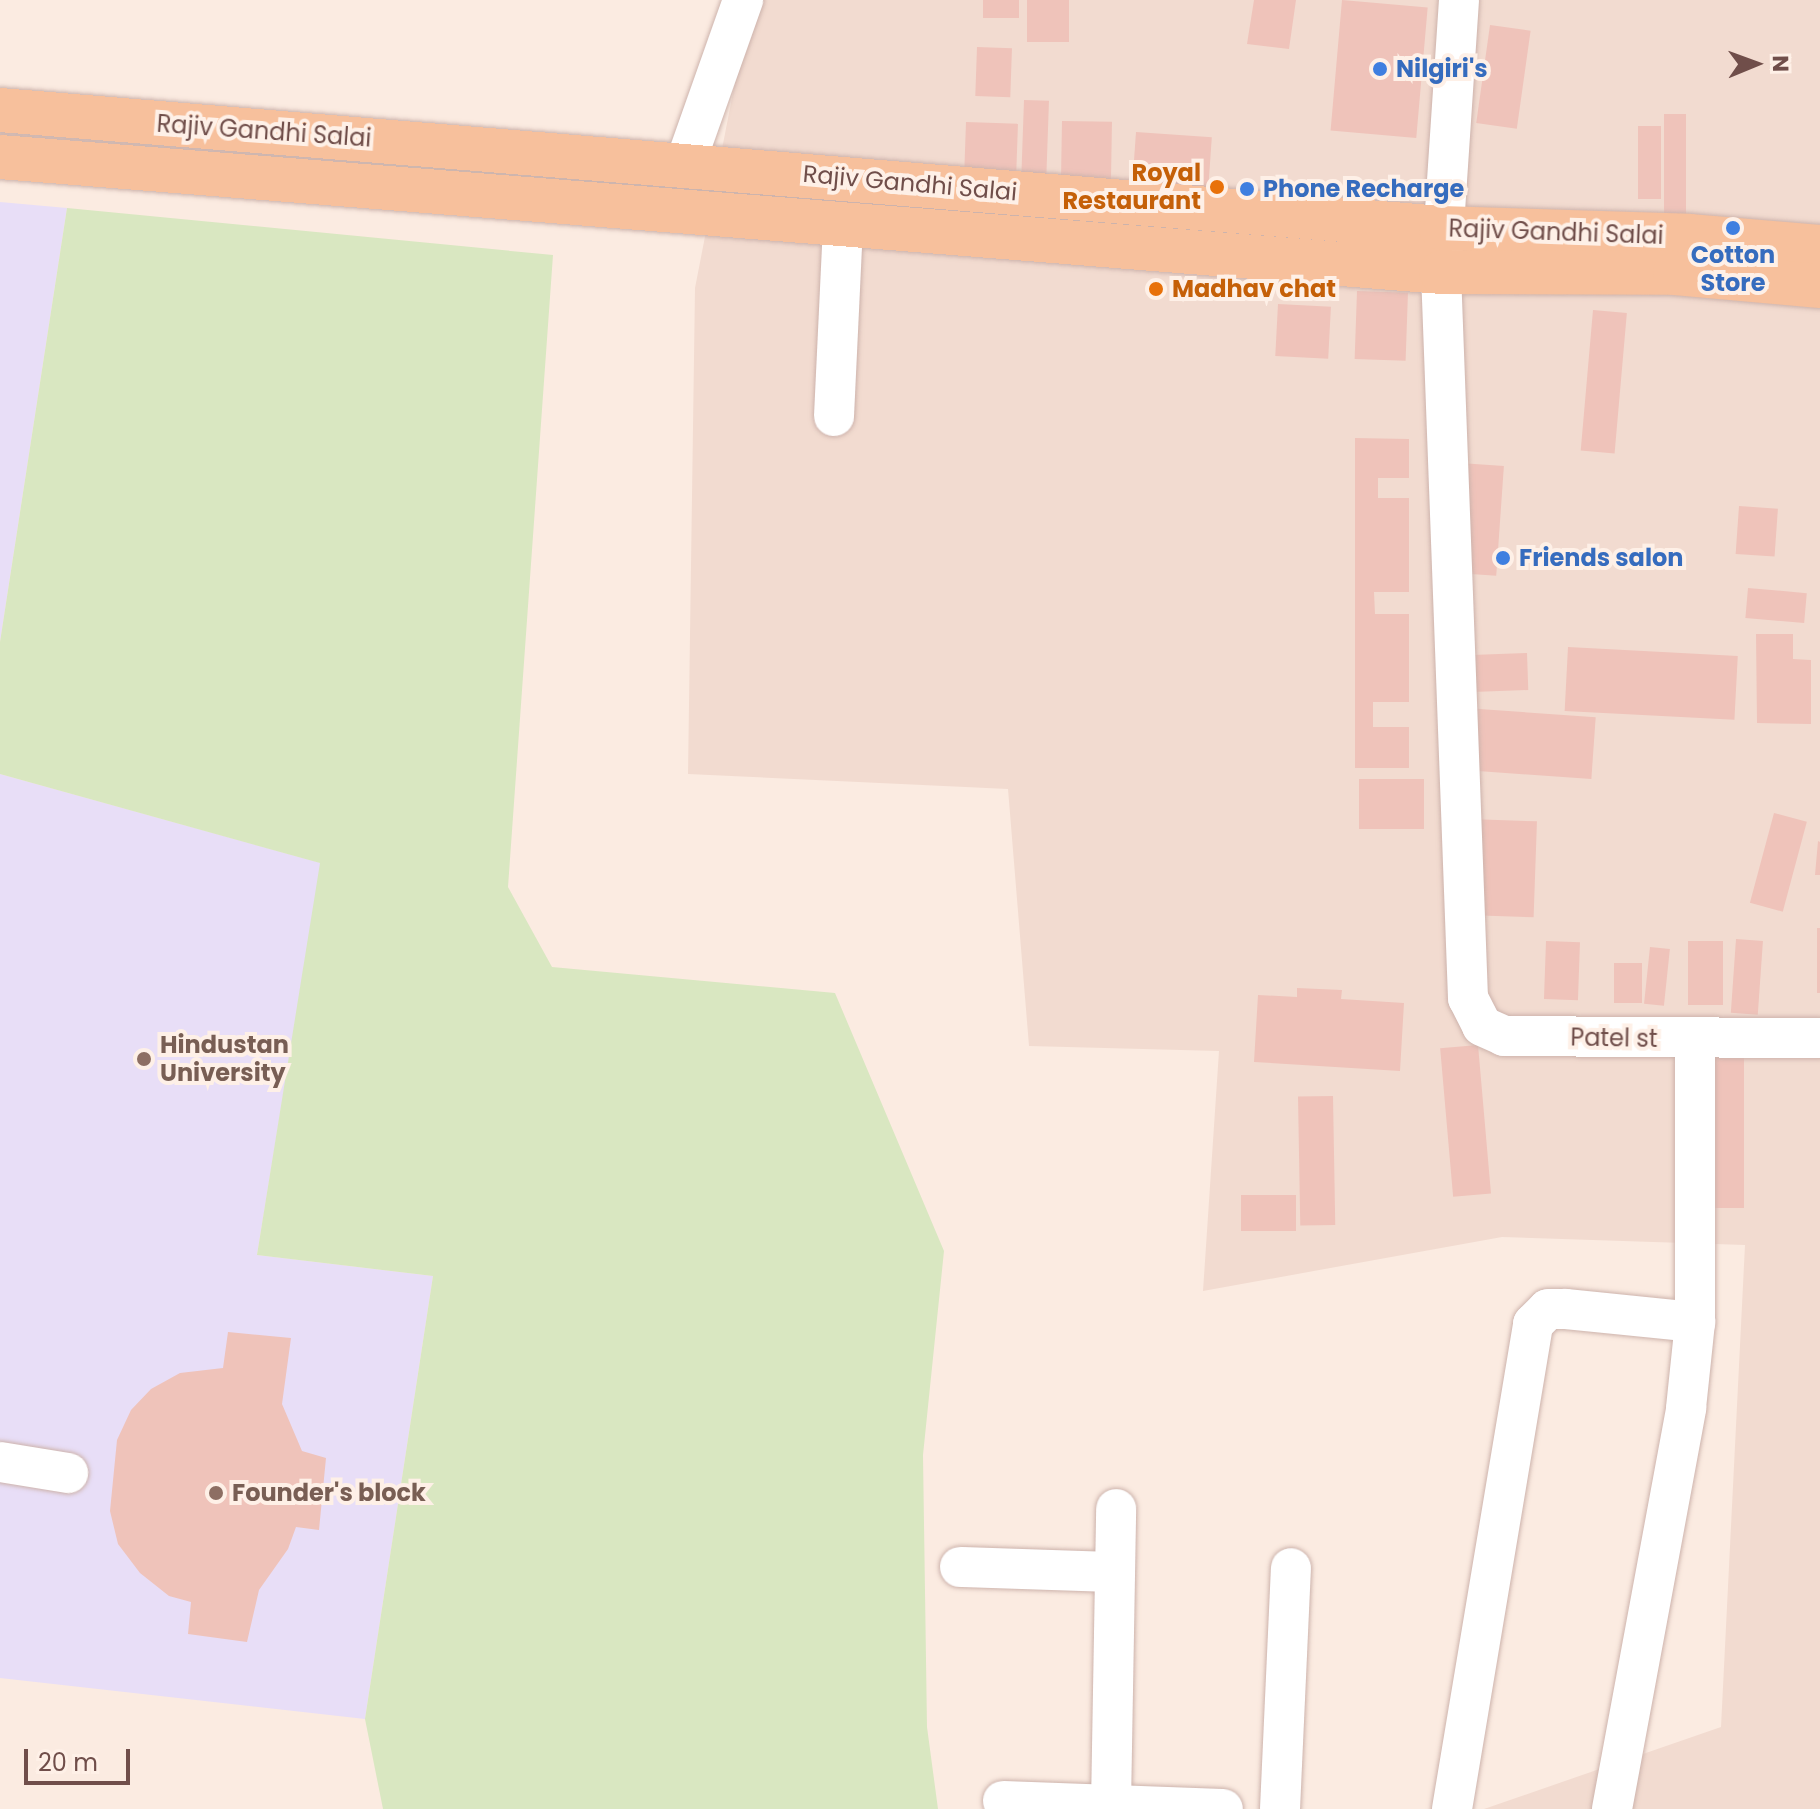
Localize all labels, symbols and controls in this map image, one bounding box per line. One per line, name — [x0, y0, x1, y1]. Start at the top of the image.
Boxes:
north arrow — [1716, 24, 1796, 104]
place label: Nilgiri's — [1396, 55, 1488, 83]
text: N — [1765, 55, 1796, 72]
marker: Nilgiri's — [1371, 60, 1389, 78]
street label: Rajiv Gandhi Salai — [156, 109, 372, 153]
street label: Rajiv Gandhi Salai — [802, 159, 1018, 207]
place label: Royal Restaurant — [1062, 159, 1201, 215]
place label: Phone Recharge — [1263, 175, 1464, 203]
marker: Royal Restaurant — [1208, 178, 1226, 196]
marker: Phone Recharge — [1238, 180, 1256, 198]
street label: Rajiv Gandhi Salai — [1448, 214, 1664, 250]
marker: Cotton Store — [1724, 219, 1742, 237]
place label: Cotton Store — [1691, 241, 1775, 297]
place label: Madhav chat — [1172, 275, 1336, 303]
marker: Madhav chat — [1147, 280, 1165, 298]
place label: Friends salon — [1519, 544, 1683, 572]
marker: Friends salon — [1494, 549, 1512, 567]
street label: Patel st — [1570, 1023, 1658, 1053]
place label: Hindustan University — [160, 1031, 289, 1087]
marker: Hindustan University — [135, 1050, 153, 1068]
place label: Founder's block — [232, 1479, 426, 1507]
marker: Founder's block — [207, 1484, 225, 1502]
scale bar — [28, 1733, 134, 1783]
text: 20 m — [38, 1746, 98, 1779]

